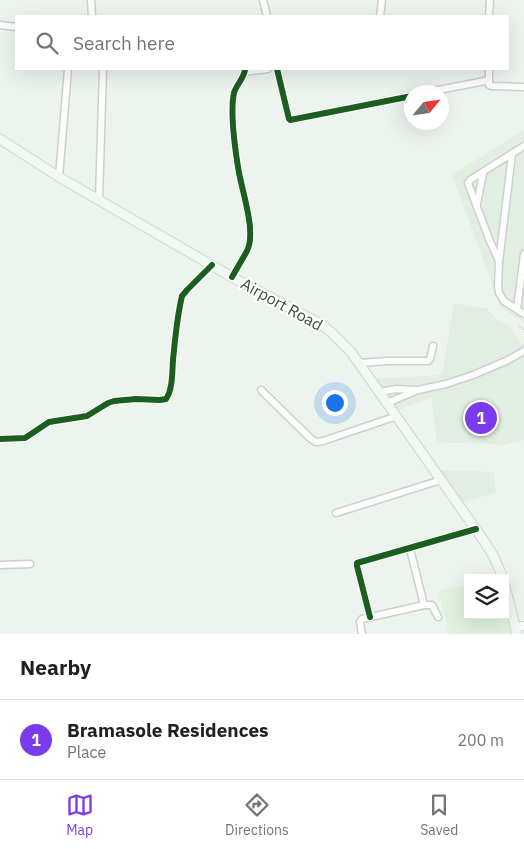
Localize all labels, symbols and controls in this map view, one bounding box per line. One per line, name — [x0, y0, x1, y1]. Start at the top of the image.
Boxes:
search box — [15, 15, 509, 70]
icon: search — [33, 29, 61, 57]
text: Search here — [73, 31, 175, 55]
north arrow — [404, 85, 449, 130]
street label: Airport Road — [238, 273, 326, 335]
your location — [322, 390, 348, 416]
pin: 1 — [465, 399, 497, 437]
map controls — [464, 574, 509, 619]
button: layers — [464, 574, 509, 619]
text: Nearby — [20, 653, 91, 681]
text: Bramasole Residences — [67, 718, 269, 742]
text: 1 — [31, 730, 41, 750]
text: 200 m — [457, 730, 504, 750]
text: Place — [67, 742, 106, 762]
tab: Map — [66, 791, 94, 839]
tab: Directions — [225, 791, 289, 839]
tab: Saved — [420, 791, 458, 839]

